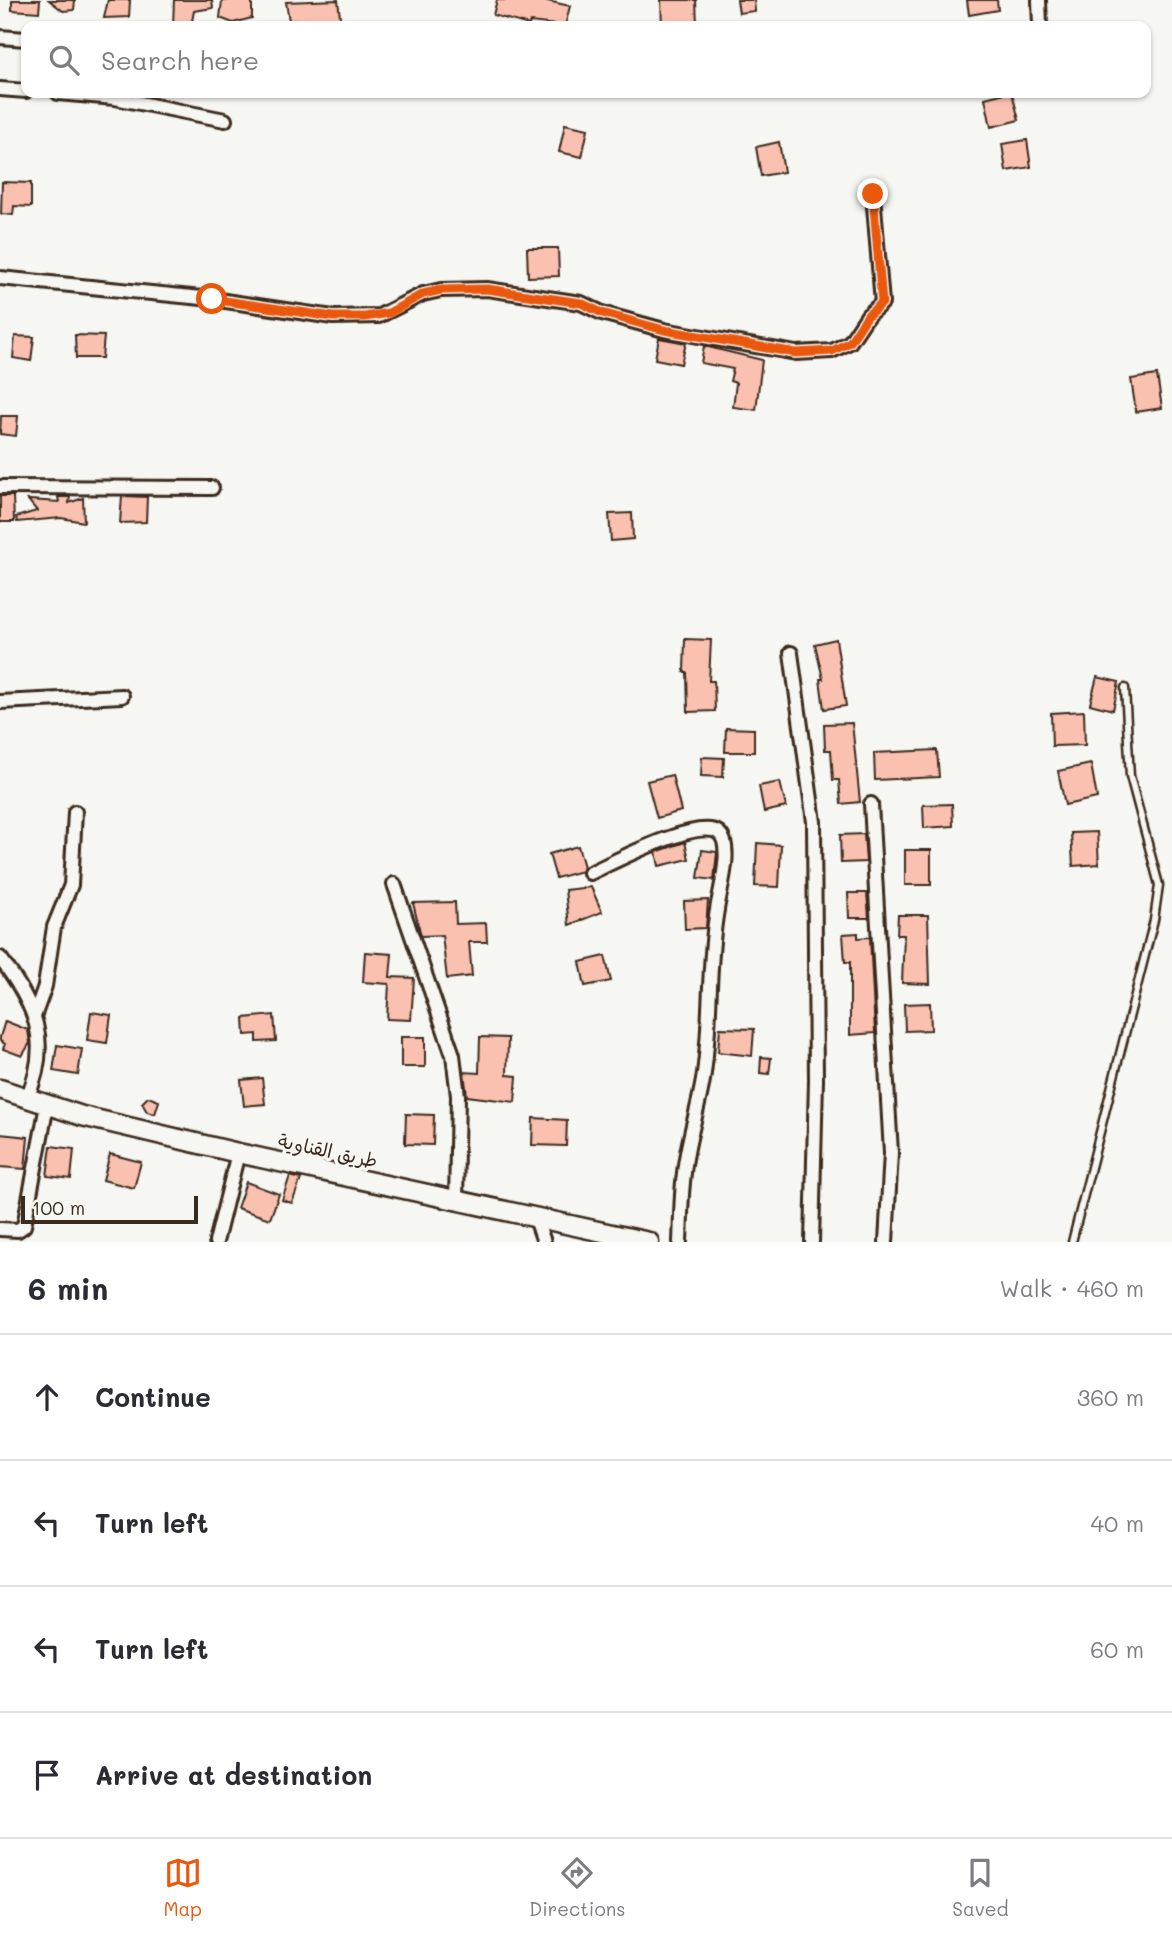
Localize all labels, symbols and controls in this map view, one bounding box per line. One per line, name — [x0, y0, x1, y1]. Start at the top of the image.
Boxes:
search box — [21, 21, 1151, 98]
icon: search — [45, 41, 83, 79]
text: Search here — [101, 43, 259, 77]
route end — [857, 178, 888, 209]
route start — [196, 283, 227, 314]
street label: طريق القناوية — [276, 1127, 380, 1174]
scale bar — [21, 1193, 198, 1225]
text: 100 m — [32, 1195, 85, 1220]
text: 6 min — [28, 1268, 108, 1308]
text: Walk · 460 m — [999, 1273, 1144, 1303]
icon: ahead — [28, 1378, 66, 1416]
text: Continue — [95, 1380, 211, 1414]
text: 360 m — [1077, 1382, 1144, 1412]
icon: left — [28, 1504, 66, 1542]
text: Turn left — [95, 1506, 208, 1540]
text: 40 m — [1091, 1508, 1144, 1538]
icon: left — [28, 1630, 66, 1668]
text: Turn left — [95, 1632, 208, 1666]
text: 60 m — [1090, 1634, 1144, 1664]
icon: arrive — [28, 1756, 66, 1794]
text: Arrive at destination — [95, 1758, 372, 1792]
tab: Map — [163, 1854, 202, 1921]
tab: Directions — [529, 1854, 625, 1921]
tab: Saved — [952, 1854, 1009, 1921]

